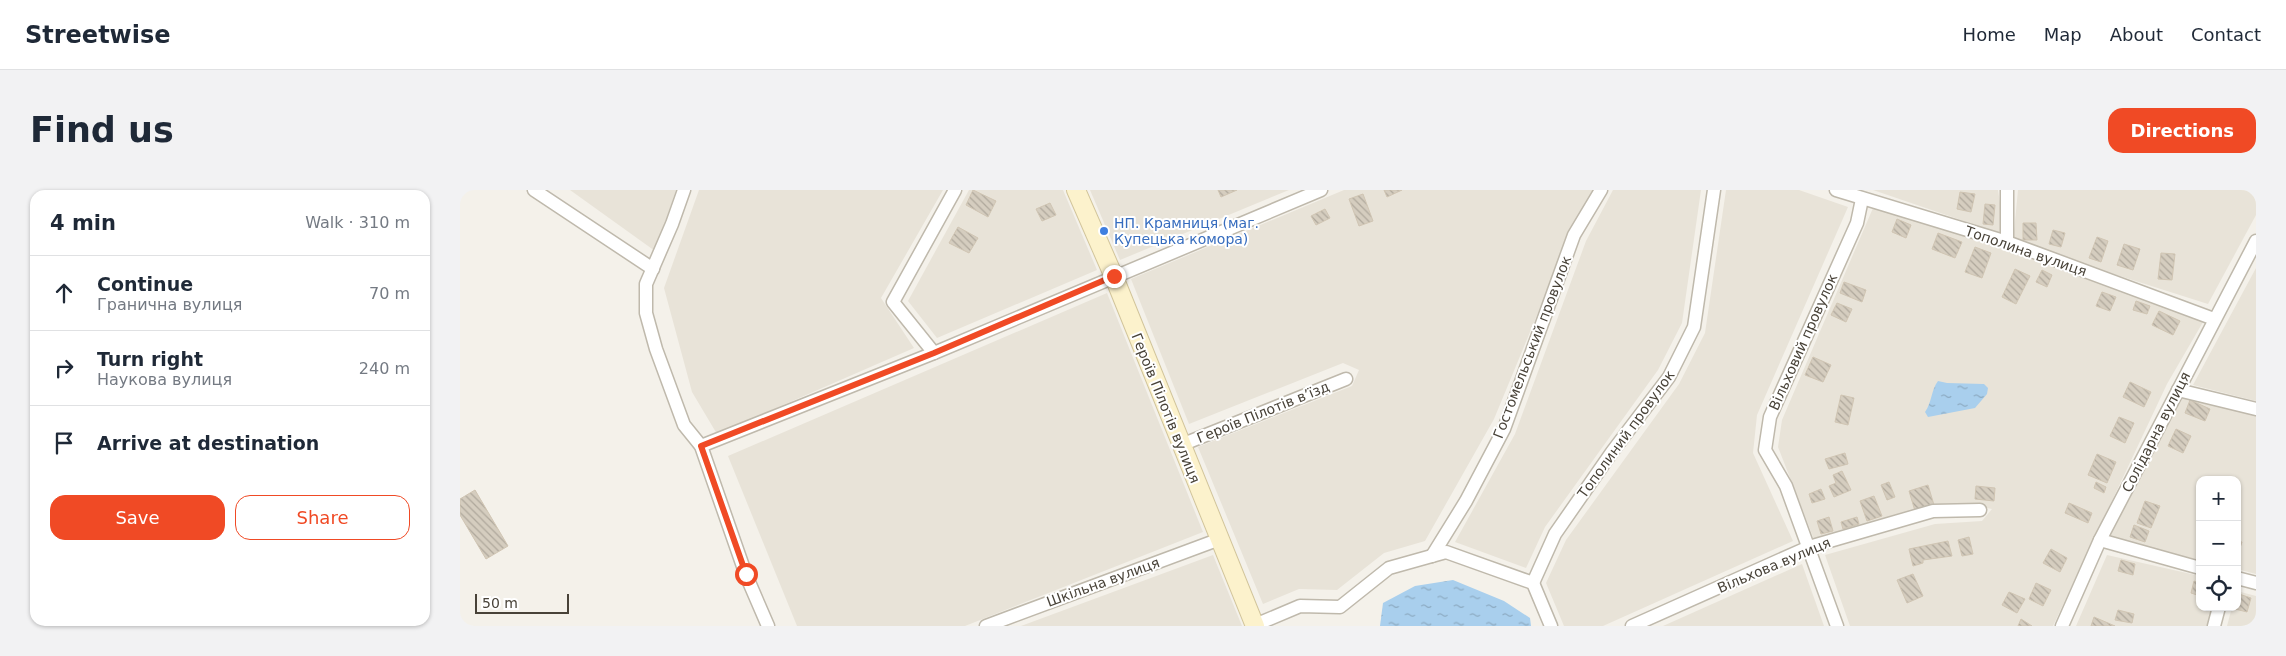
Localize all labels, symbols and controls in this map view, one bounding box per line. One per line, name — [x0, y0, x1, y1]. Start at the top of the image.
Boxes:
text: Streetwise — [25, 21, 171, 49]
text: Home — [1963, 24, 2016, 45]
text: Map — [2044, 24, 2082, 45]
text: About — [2110, 24, 2163, 45]
text: Contact — [2191, 24, 2261, 45]
button: Directions — [2108, 108, 2256, 153]
text: Find us — [30, 110, 174, 150]
text: 4 min — [50, 211, 116, 235]
text: Walk · 310 m — [305, 213, 410, 232]
place label: НП. Крамниця (маг. Купецька комора) — [1114, 215, 1259, 247]
street label: Тополина вулиця — [1962, 222, 2089, 279]
marker: НП. Крамниця (маг. Купецька комора) — [1098, 225, 1110, 237]
street label: Гостомельський провулок — [1490, 254, 1574, 440]
route end — [1103, 265, 1126, 288]
street label: Вільховий провулок — [1766, 271, 1840, 413]
text: Continue — [97, 273, 193, 295]
icon: ahead — [50, 279, 78, 307]
text: 70 m — [369, 284, 410, 303]
text: Гранична вулиця — [97, 295, 242, 314]
street label: Героїв Пілотів вулиця — [1129, 331, 1203, 485]
text: Turn right — [97, 348, 203, 370]
icon: right — [50, 354, 78, 382]
text: 240 m — [359, 359, 410, 378]
street label: Тополиний провулок — [1574, 367, 1678, 502]
street label: Солідарна вулиця — [2119, 369, 2193, 495]
text: Наукова вулиця — [97, 370, 232, 389]
street label: Героїв Пілотів в’їзд — [1194, 378, 1332, 446]
icon: arrive — [50, 429, 78, 457]
text: Arrive at destination — [97, 432, 319, 454]
map controls — [2196, 476, 2241, 611]
button: + — [2196, 476, 2241, 521]
button: Save — [50, 495, 225, 540]
button: Share — [235, 495, 410, 540]
button: − — [2196, 521, 2241, 566]
street label: Вільхова вулиця — [1715, 534, 1833, 596]
street label: Шкільна вулиця — [1044, 554, 1162, 610]
route start — [735, 563, 758, 586]
button: locate — [2196, 566, 2241, 611]
scale bar — [475, 591, 569, 614]
text: 50 m — [482, 595, 518, 611]

